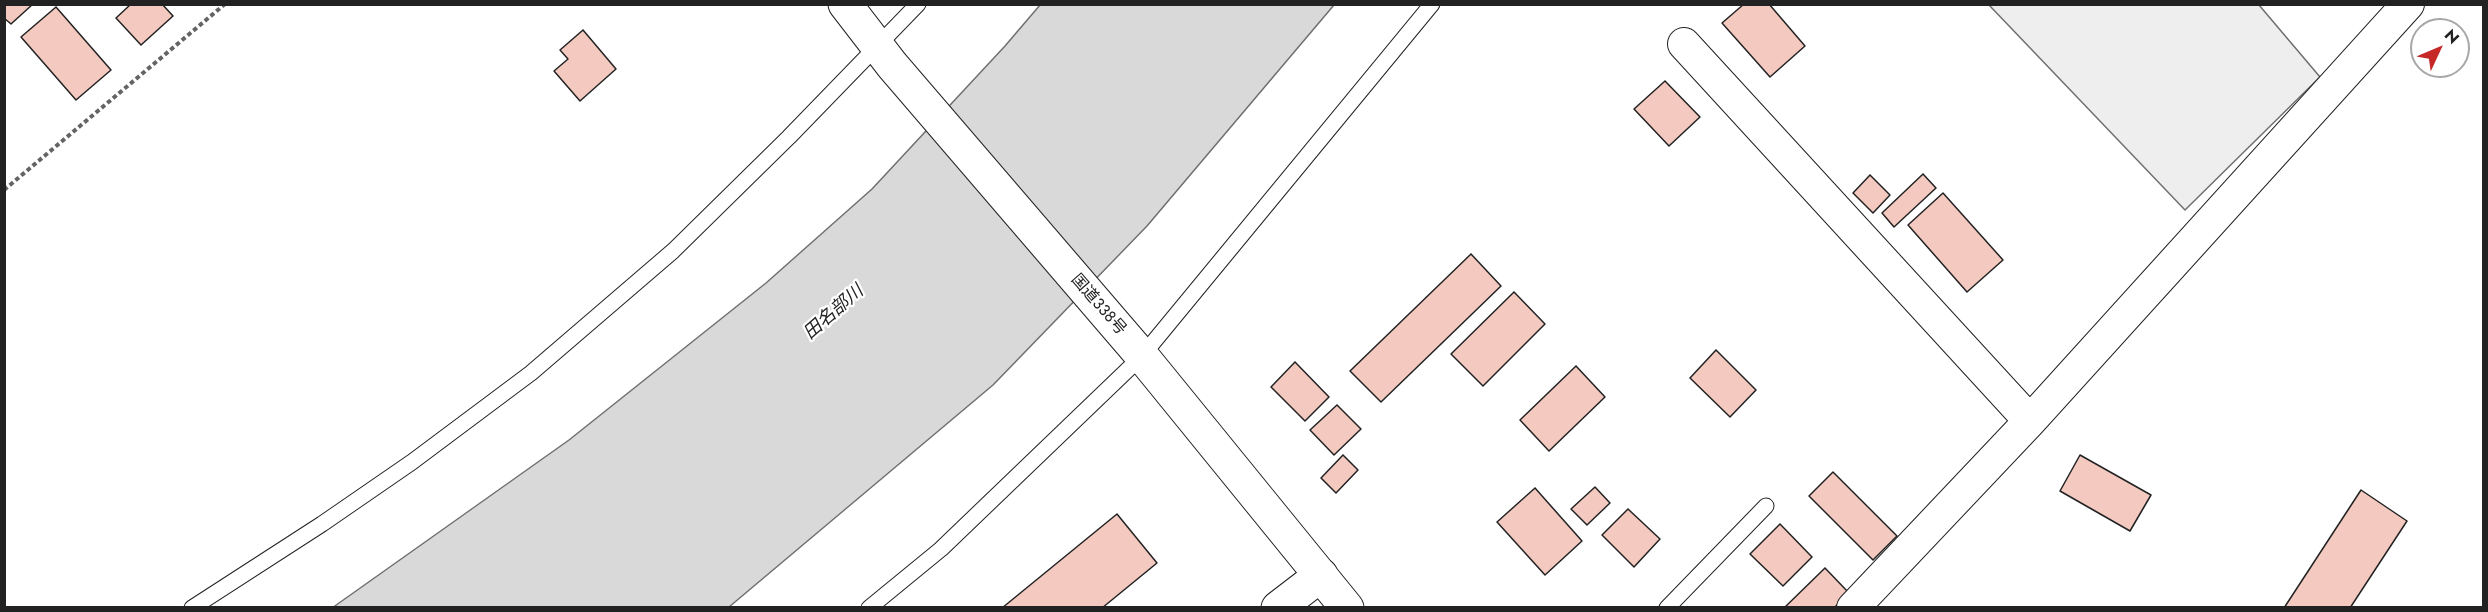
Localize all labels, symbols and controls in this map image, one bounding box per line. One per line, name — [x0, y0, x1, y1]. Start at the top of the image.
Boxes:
north arrow — [2410, 18, 2470, 78]
text: N — [2439, 24, 2465, 49]
street label: 国道338号 — [1066, 271, 1130, 339]
water label: 田名部川 — [800, 281, 868, 345]

